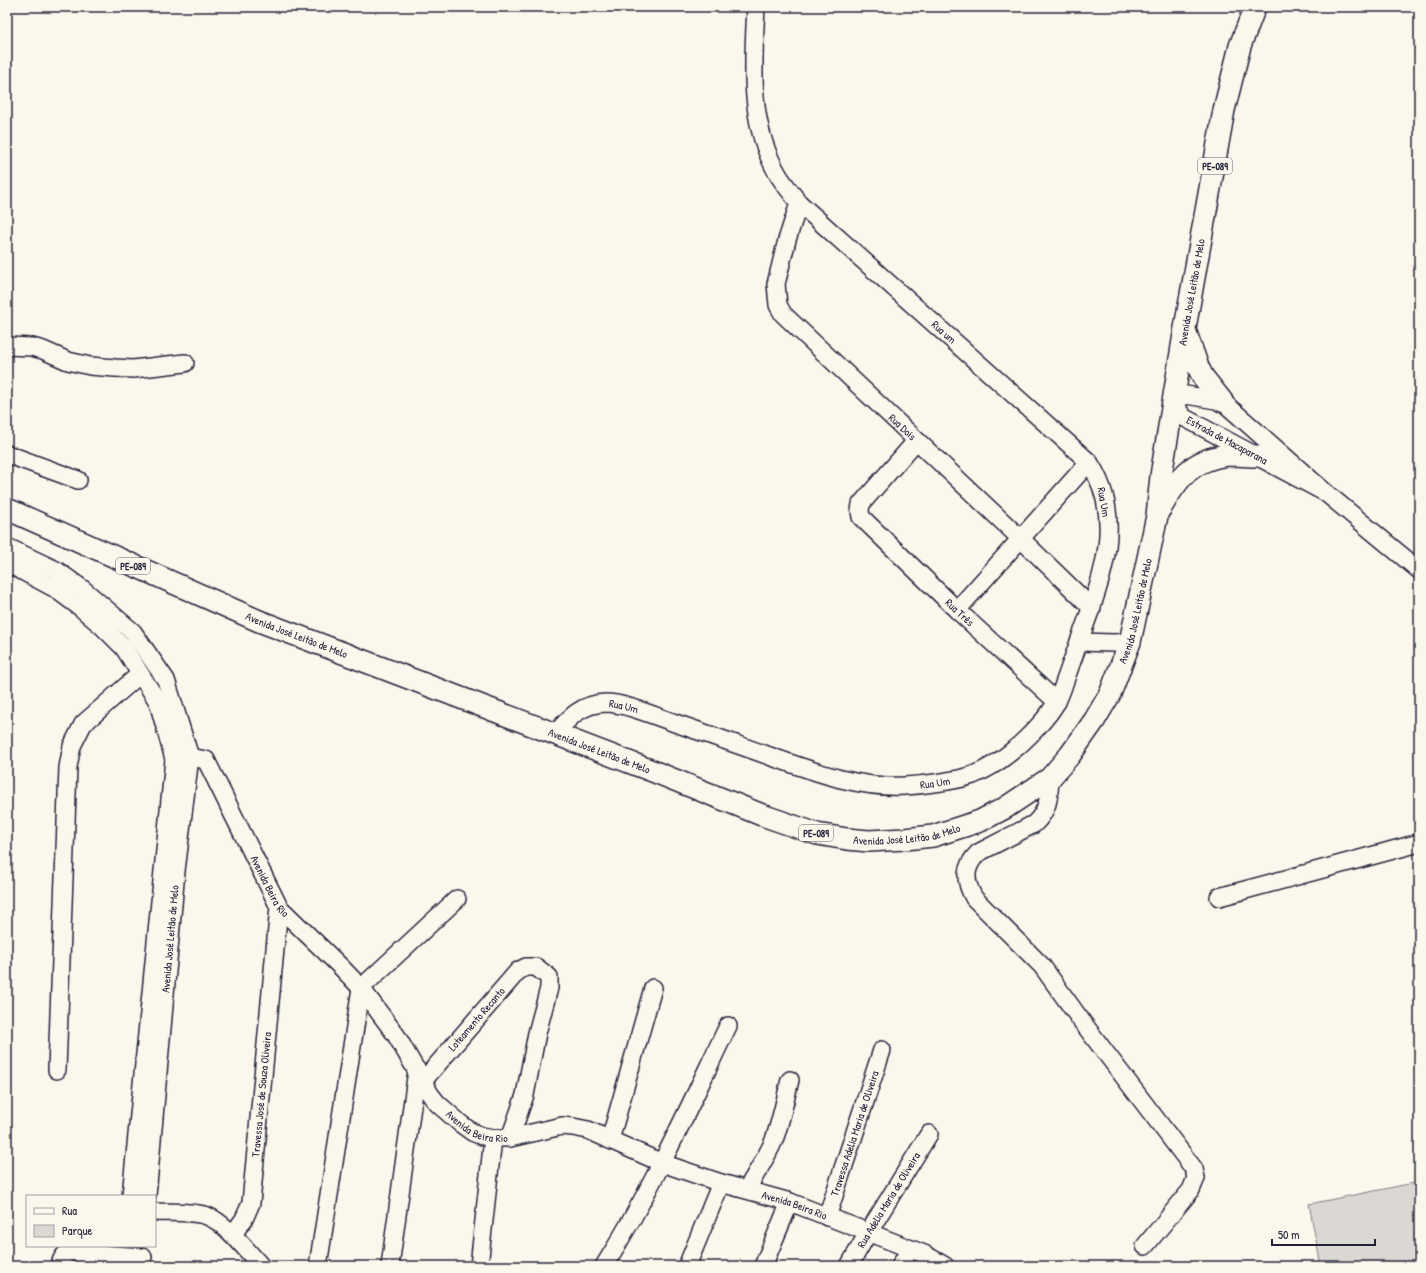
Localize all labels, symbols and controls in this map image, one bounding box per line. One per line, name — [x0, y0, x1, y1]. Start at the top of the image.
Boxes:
road number: PE-089 — [1198, 158, 1232, 174]
street label: Avenida José Leitão de Melo — [1175, 237, 1208, 346]
street label: Rua um — [929, 317, 960, 347]
street label: Rua Dois — [886, 411, 919, 443]
street label: Estrada de Macaparana — [1184, 413, 1271, 468]
street label: Rua Um — [1095, 486, 1114, 518]
street label: Avenida José Leitão de Melo — [1115, 556, 1155, 666]
road number: PE-089 — [116, 558, 150, 574]
street label: Rua Três — [942, 596, 977, 629]
street label: Avenida José Leitão de Melo — [244, 609, 350, 661]
street label: Rua Um — [608, 696, 641, 717]
street label: Avenida José Leitão de Melo — [546, 725, 653, 777]
street label: Rua Um — [919, 774, 952, 792]
street label: Avenida José Leitão de Melo — [853, 821, 963, 848]
road number: PE-089 — [799, 825, 833, 841]
street label: Avenida Beira Rio — [248, 853, 293, 920]
street label: Avenida José Leitão de Melo — [158, 884, 182, 993]
street label: Loteamento Recanto — [445, 984, 508, 1054]
street label: Travessa José de Souza Oliveira — [248, 1031, 274, 1158]
street label: Travessa Adelia Maria de Oliveira — [827, 1068, 882, 1198]
street label: Avenida Beira Rio — [443, 1107, 508, 1145]
street label: Rua Adelia Maria de Oliveira — [854, 1149, 923, 1250]
street label: Avenida Beira Rio — [760, 1188, 830, 1223]
legend — [26, 1195, 156, 1247]
text: Rua — [62, 1202, 77, 1219]
scale bar — [1272, 1221, 1375, 1247]
text: Parque — [62, 1222, 92, 1239]
text: 50 m — [1278, 1226, 1299, 1243]

